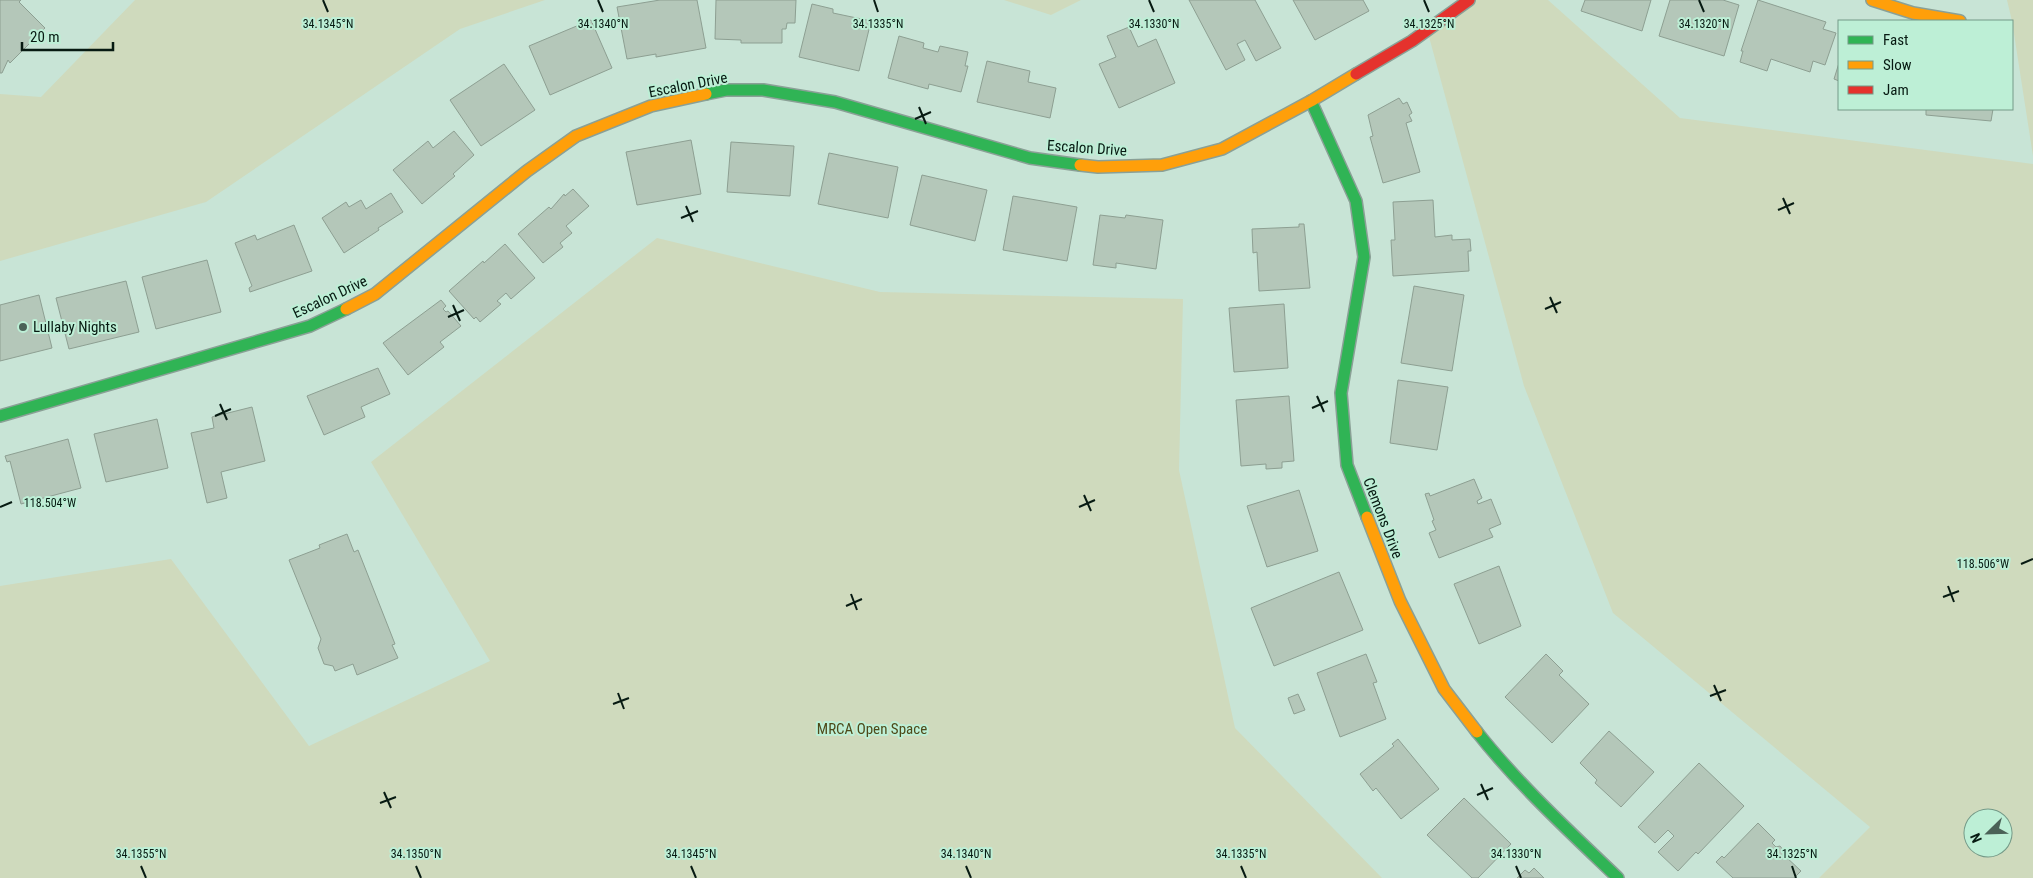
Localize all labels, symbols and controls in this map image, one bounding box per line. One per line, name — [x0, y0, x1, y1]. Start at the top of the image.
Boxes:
text: 34.1345°N — [303, 17, 353, 31]
text: 34.1340°N — [578, 17, 628, 31]
text: 34.1335°N — [853, 17, 903, 31]
text: 34.1330°N — [1129, 17, 1179, 31]
text: 34.1325°N — [1404, 17, 1454, 31]
text: 34.1320°N — [1679, 17, 1729, 31]
scale bar — [22, 20, 114, 52]
legend — [1838, 20, 2013, 110]
text: 20 m — [30, 28, 60, 46]
text: Fast — [1883, 31, 1908, 49]
text: Slow — [1883, 56, 1912, 74]
street label: Escalon Drive — [647, 69, 729, 101]
text: Jam — [1883, 81, 1909, 99]
street label: Escalon Drive — [1046, 136, 1128, 160]
street label: Escalon Drive — [290, 272, 370, 322]
place label: Lullaby Nights — [33, 318, 117, 336]
marker: Lullaby Nights — [17, 321, 29, 333]
street label: Clemons Drive — [1359, 475, 1407, 561]
text: 118.504°W — [24, 496, 76, 510]
text: 118.506°W — [1957, 557, 2009, 571]
park label: MRCA Open Space — [817, 720, 927, 738]
north arrow — [1963, 808, 2013, 858]
text: N — [1967, 831, 1985, 845]
text: 34.1355°N — [116, 847, 166, 861]
text: 34.1350°N — [391, 847, 441, 861]
text: 34.1345°N — [666, 847, 716, 861]
text: 34.1340°N — [941, 847, 991, 861]
text: 34.1335°N — [1216, 847, 1266, 861]
text: 34.1330°N — [1491, 847, 1541, 861]
text: 34.1325°N — [1767, 847, 1817, 861]

